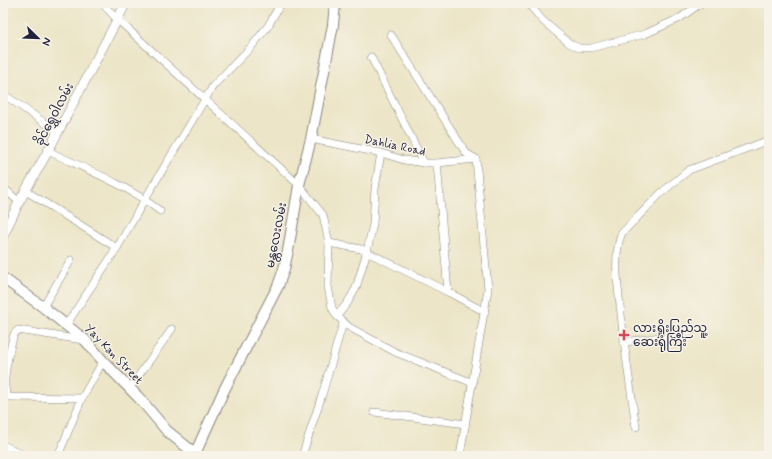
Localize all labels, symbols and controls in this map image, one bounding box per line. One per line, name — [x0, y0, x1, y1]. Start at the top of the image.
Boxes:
north arrow — [18, 18, 58, 58]
text: N — [38, 35, 54, 48]
street label: ခိုင်ရွှေဝါလမ်း — [30, 79, 79, 149]
street label: Dahlia Road — [363, 132, 427, 160]
street label: မန္တလေးလမ်း — [261, 201, 292, 270]
place label: လားရှိုးပြည်သူ့ ဆေးရုံကြီး — [633, 319, 708, 352]
street label: Yay Kan Street — [80, 321, 146, 389]
marker: လားရှိုးပြည်သူ့ ဆေးရုံကြီး — [618, 329, 630, 341]

